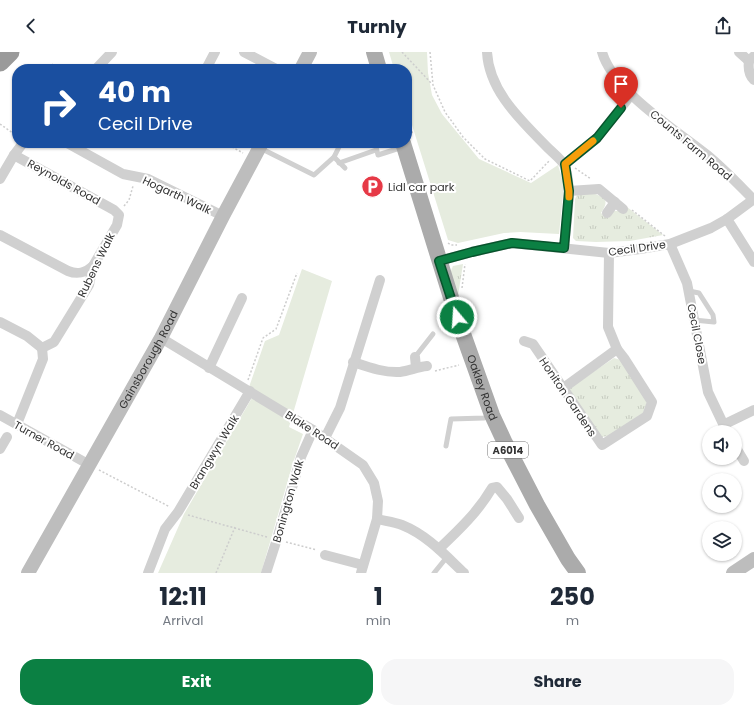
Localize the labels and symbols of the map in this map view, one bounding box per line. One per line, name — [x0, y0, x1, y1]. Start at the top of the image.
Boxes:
pin — [604, 67, 638, 108]
street label: Counts Farm Road — [647, 106, 735, 184]
street label: Reynolds Road — [25, 155, 103, 209]
street label: Hogarth Walk — [140, 172, 214, 218]
parking icon: Lidl car park — [359, 174, 385, 200]
place label: Lidl car park — [388, 179, 455, 195]
street label: Rubens Walk — [73, 230, 119, 300]
street label: Cecil Drive — [607, 236, 667, 260]
position arrow — [436, 296, 478, 338]
street label: Cecil Close — [683, 302, 711, 366]
street label: Gainsborough Road — [115, 308, 182, 412]
street label: Oakley Road — [463, 352, 501, 423]
street label: Honiton Gardens — [535, 354, 601, 440]
street label: Blake Road — [282, 407, 342, 453]
street label: Brangwyn Walk — [185, 411, 243, 492]
street label: Turner Road — [11, 417, 77, 463]
road number: A6014 — [488, 442, 528, 458]
street label: Bonington Walk — [269, 457, 308, 544]

